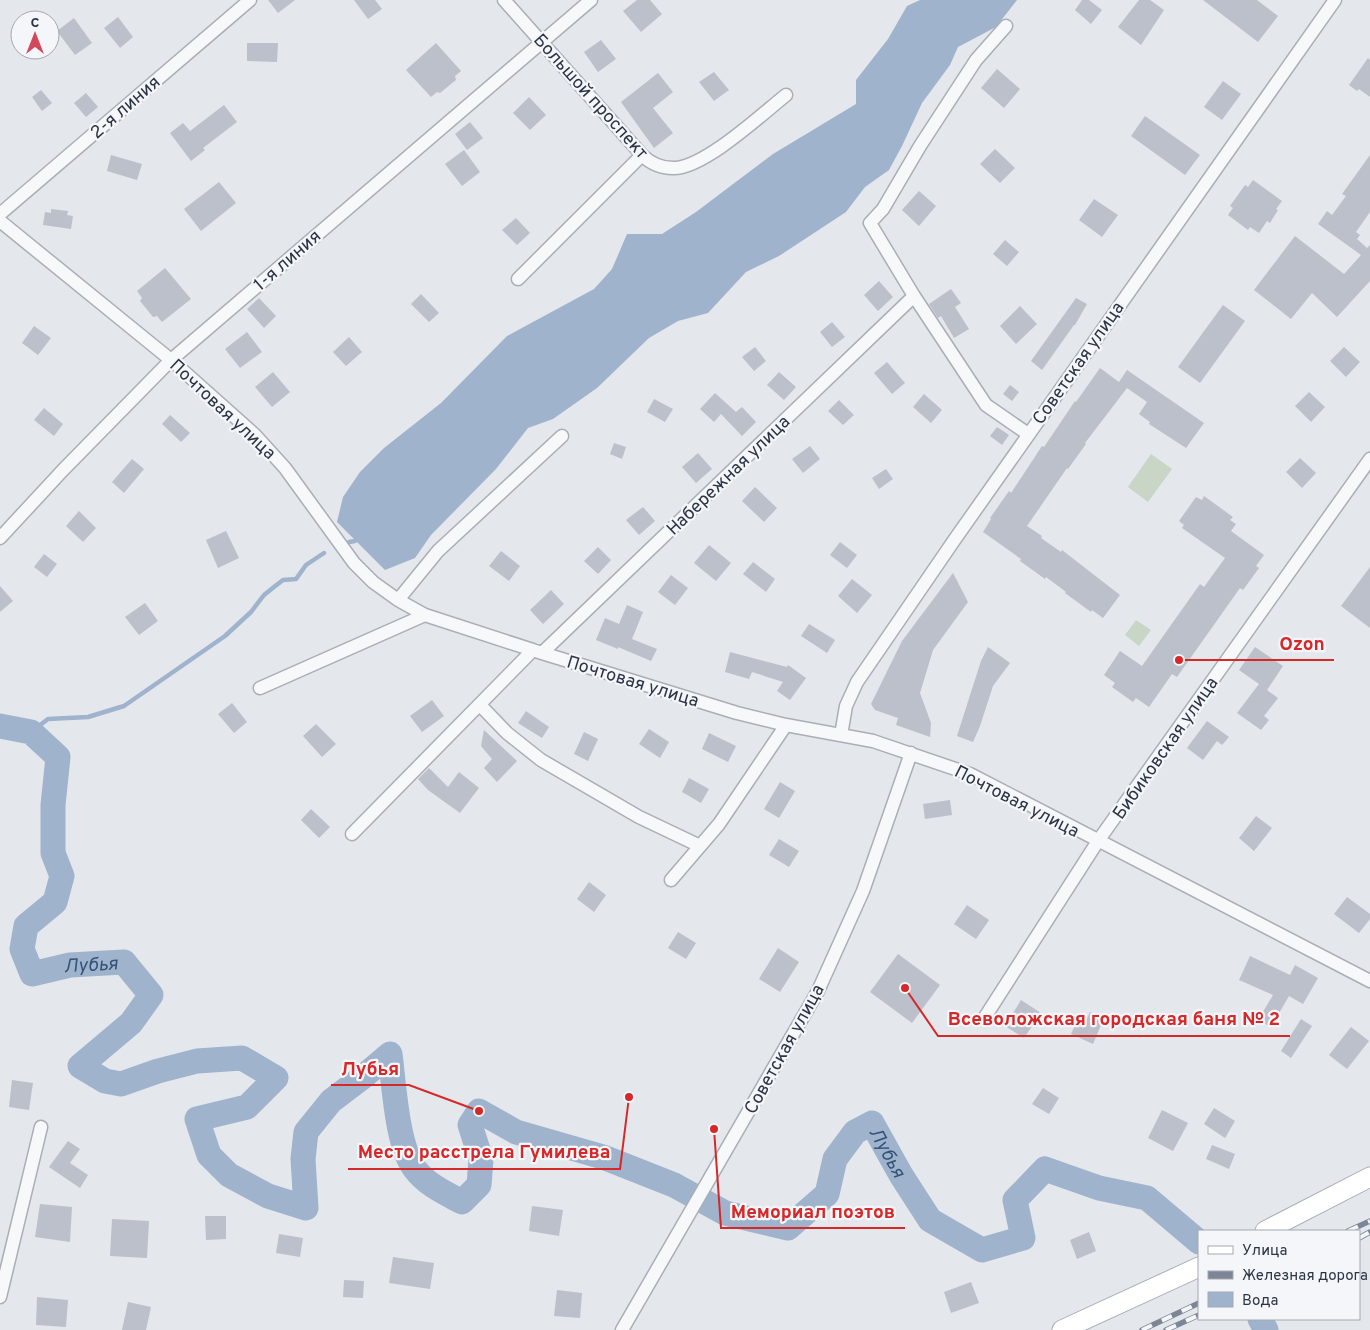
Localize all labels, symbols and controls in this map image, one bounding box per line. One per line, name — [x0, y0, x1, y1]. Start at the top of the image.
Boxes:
north arrow — [10, 10, 60, 60]
text: С — [31, 15, 40, 32]
street label: Большой проспект — [527, 29, 652, 165]
street label: 2-я линия — [86, 71, 166, 145]
street label: 1-я линия — [250, 226, 326, 297]
street label: Советская улица — [1028, 298, 1130, 430]
street label: Почтовая улица — [164, 355, 280, 465]
street label: Набережная улица — [662, 411, 796, 541]
callout: Ozon — [1269, 626, 1334, 660]
text: Ozon — [1279, 633, 1325, 657]
street label: Почтовая улица — [564, 651, 702, 713]
street label: Бибиковская улица — [1108, 673, 1224, 825]
street label: Почтовая улица — [950, 761, 1083, 844]
water label: Лубья — [63, 952, 120, 979]
street label: Советская улица — [740, 981, 831, 1119]
callout: Всеволожская городская баня № 2 — [938, 1002, 1290, 1036]
text: Всеволожская городская баня № 2 — [948, 1008, 1280, 1032]
callout: Лубья — [331, 1051, 409, 1085]
text: Лубья — [341, 1058, 399, 1082]
water label: Лубья — [863, 1123, 911, 1183]
callout: Место расстрела Гумилева — [348, 1135, 620, 1169]
text: Место расстрела Гумилева — [358, 1141, 610, 1165]
callout: Мемориал поэтов — [721, 1194, 905, 1228]
text: Мемориал поэтов — [731, 1201, 895, 1225]
legend — [1198, 1230, 1360, 1320]
text: Улица — [1242, 1242, 1287, 1261]
text: Железная дорога — [1242, 1267, 1368, 1286]
text: Вода — [1242, 1292, 1278, 1311]

